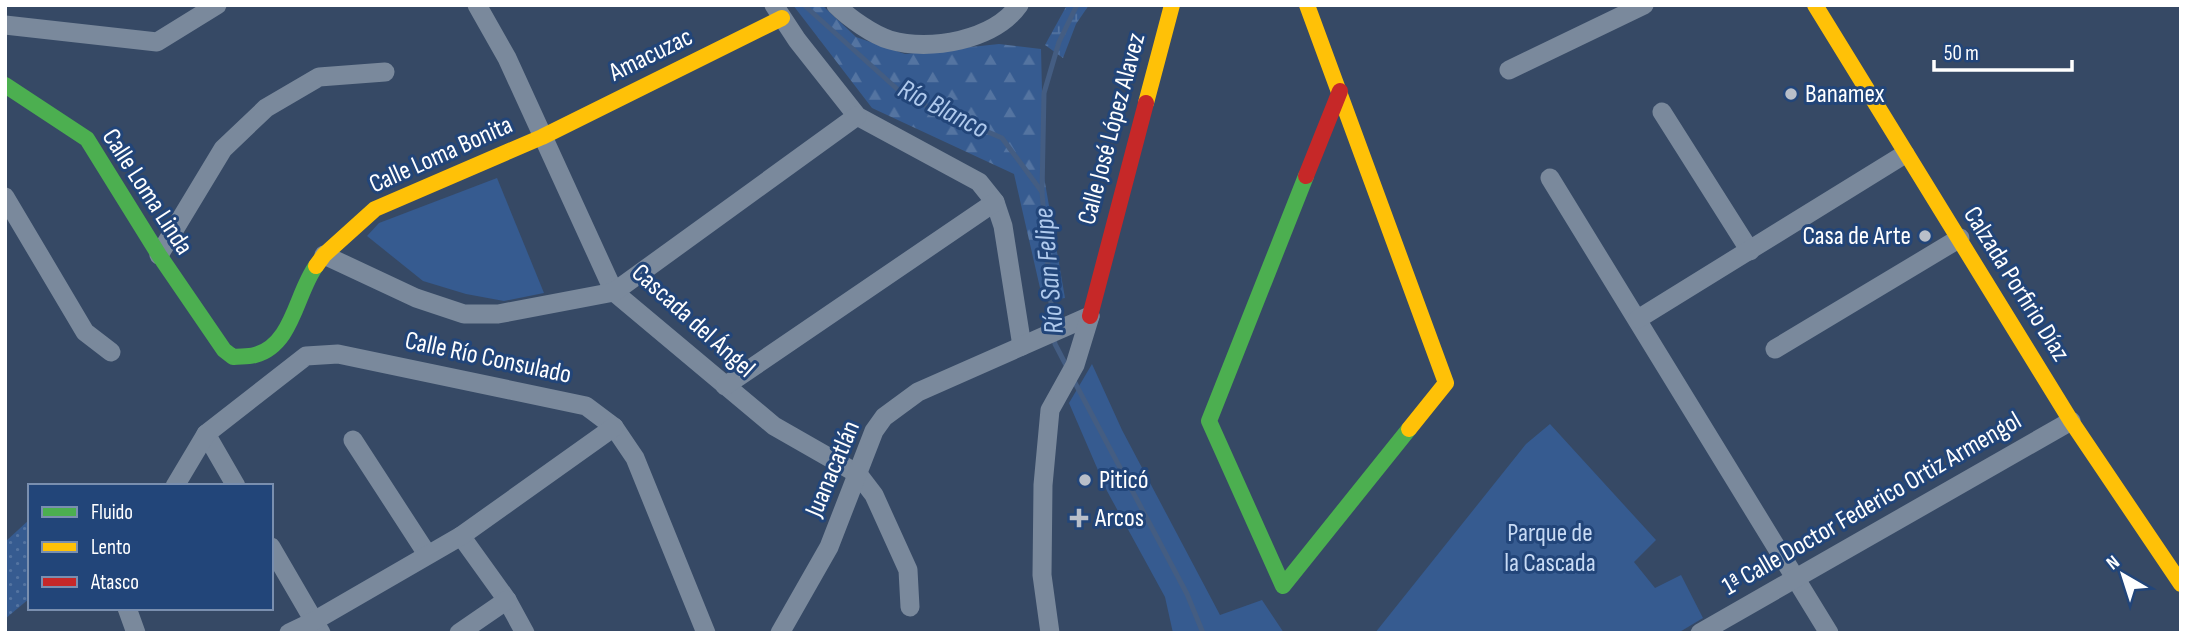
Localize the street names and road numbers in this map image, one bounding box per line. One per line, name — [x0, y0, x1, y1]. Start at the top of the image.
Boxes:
street label: Amacuzac — [603, 21, 698, 89]
street label: Calle José López Alavez — [1072, 30, 1152, 228]
street label: Calle Loma Bonita — [365, 110, 517, 200]
street label: Calle Loma Linda — [95, 123, 199, 261]
street label: Calzada Porfirio Díaz — [1956, 201, 2076, 367]
street label: Cascada del Ángel — [625, 258, 761, 384]
street label: Calle Río Consulado — [402, 325, 574, 391]
street label: 1ª Calle Doctor Federico Ortiz Armengol — [1717, 406, 2027, 602]
street label: Juanacatlán — [799, 416, 867, 523]

